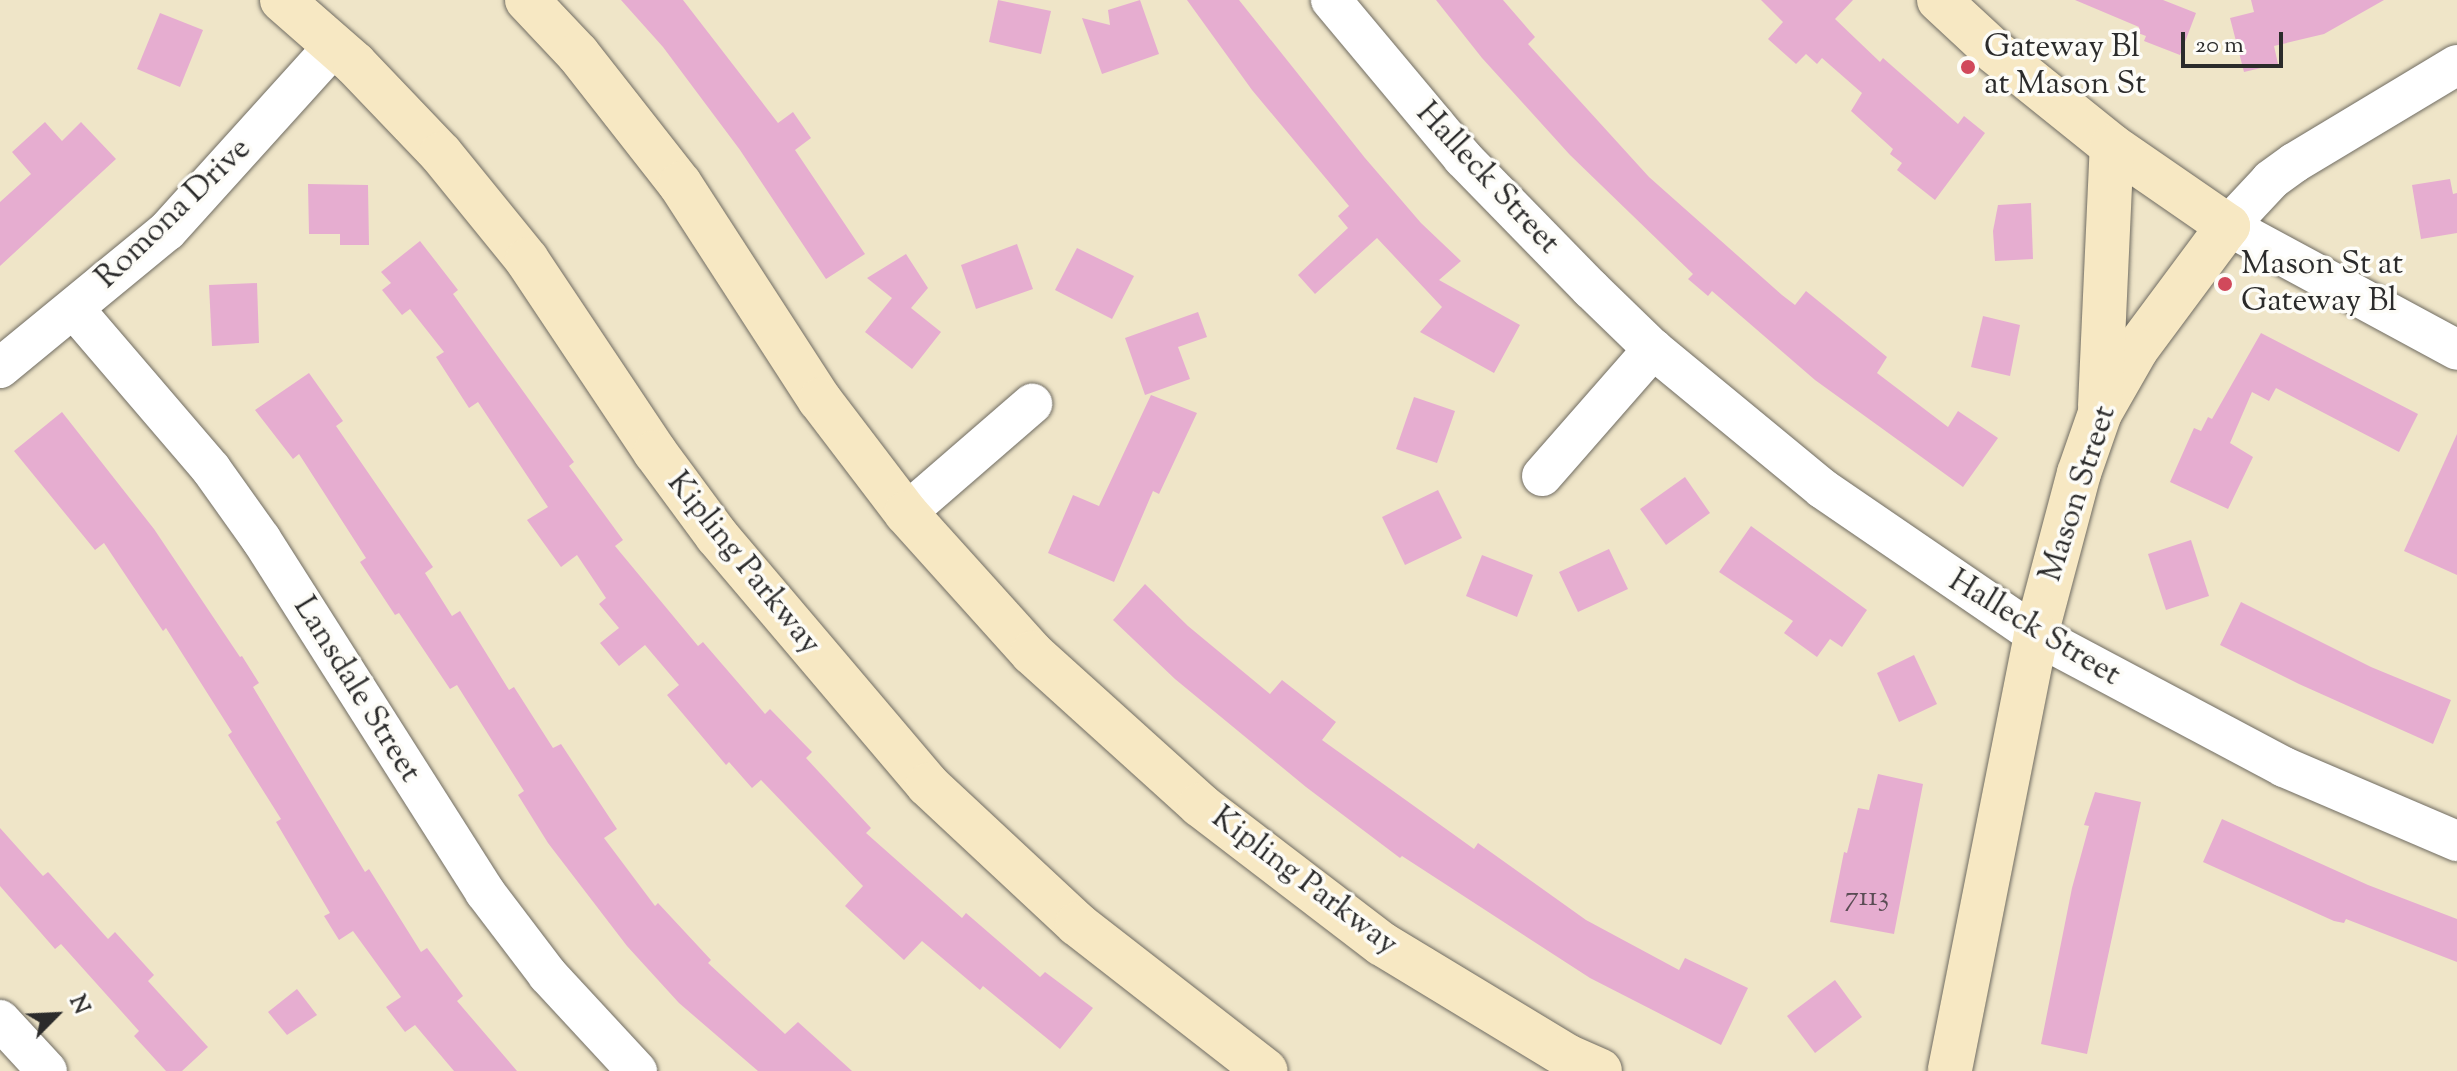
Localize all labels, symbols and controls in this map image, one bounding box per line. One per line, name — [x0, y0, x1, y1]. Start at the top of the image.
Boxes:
scale bar — [2185, 16, 2287, 66]
text: 20 m — [2195, 29, 2244, 63]
place label: Gateway Bl at Mason St — [1984, 30, 2146, 105]
marker: Gateway Bl at Mason St — [1959, 58, 1977, 76]
street label: Halleck Street — [1407, 95, 1567, 263]
street label: Romona Drive — [88, 130, 260, 298]
place label: Mason St at Gateway Bl — [2241, 247, 2403, 322]
marker: Mason St at Gateway Bl — [2216, 275, 2234, 293]
street label: Mason Street — [2033, 401, 2125, 587]
street label: Kipling Parkway — [658, 465, 828, 663]
street label: Halleck Street — [1941, 563, 2127, 695]
street label: Lansdale Street — [284, 590, 428, 790]
street label: Kipling Parkway — [1203, 799, 1405, 965]
house number: 7113 — [1845, 881, 1889, 915]
north arrow — [16, 975, 96, 1055]
text: N — [60, 991, 96, 1020]

